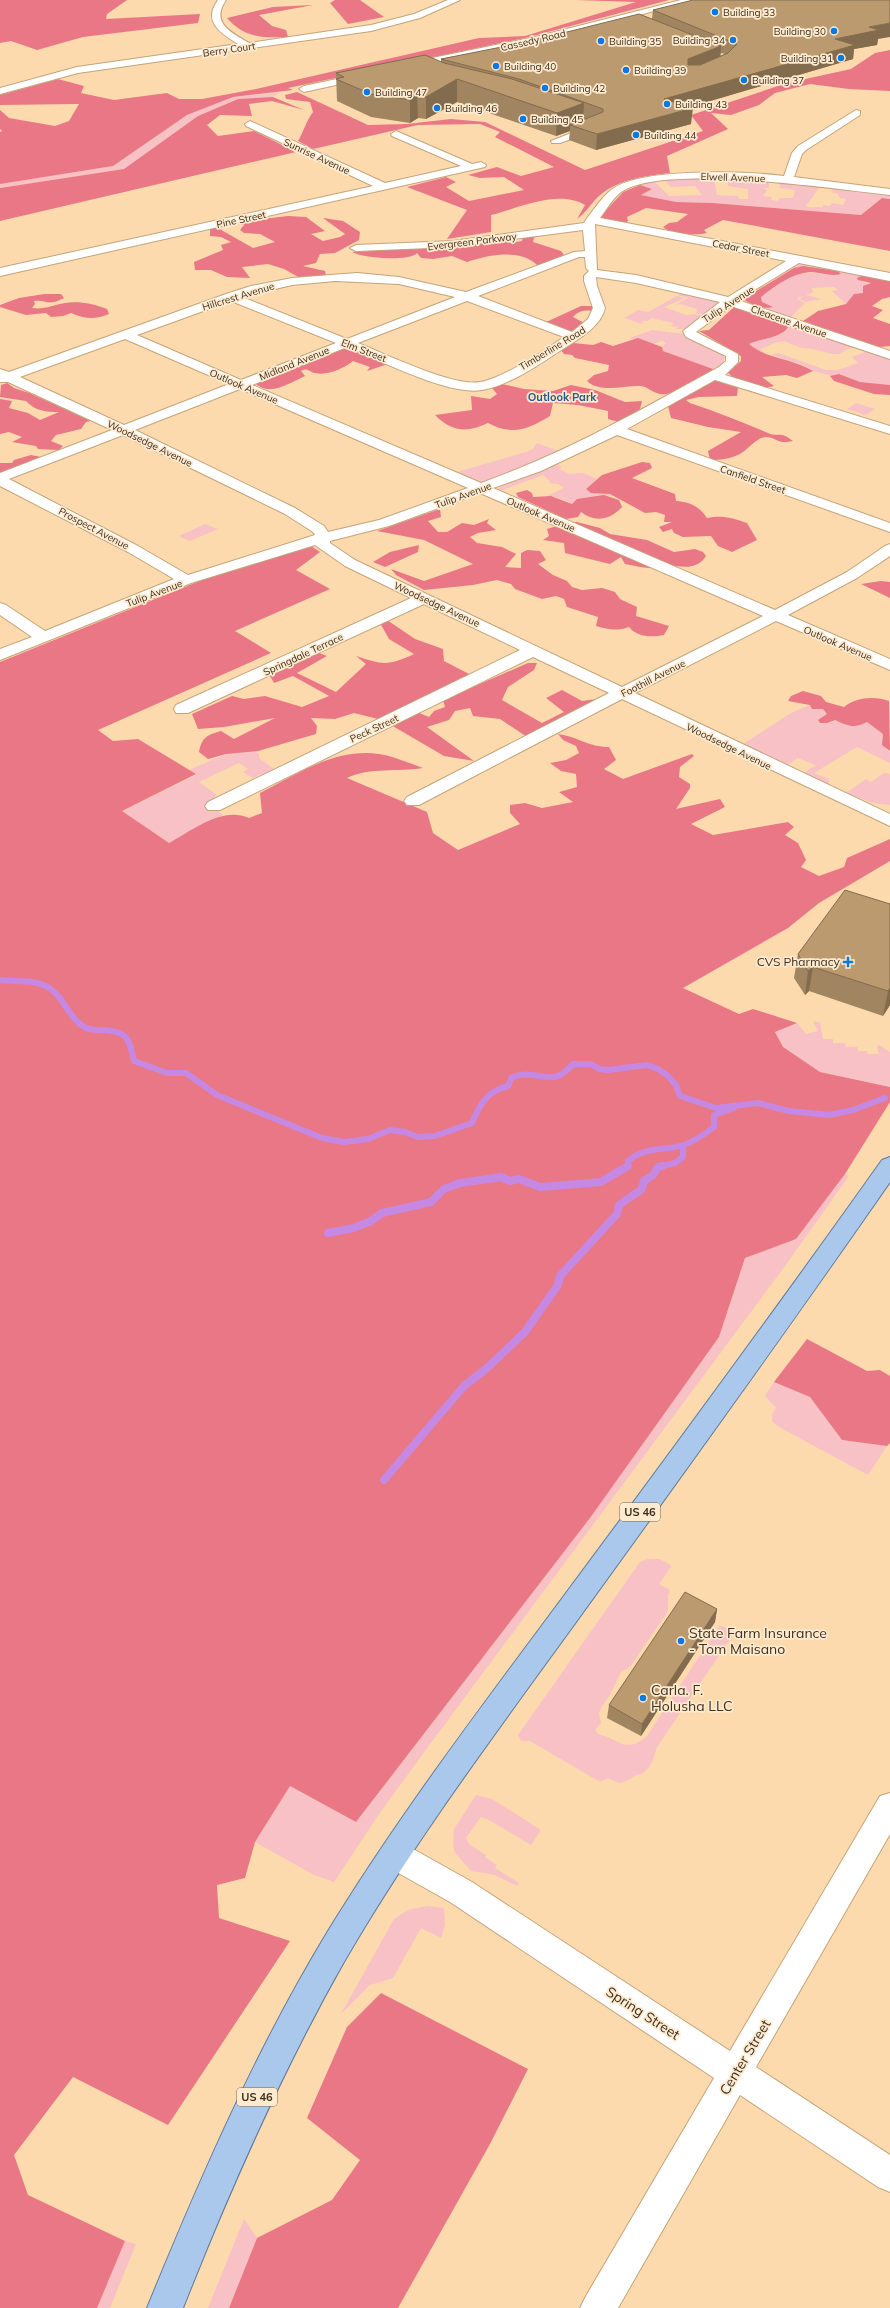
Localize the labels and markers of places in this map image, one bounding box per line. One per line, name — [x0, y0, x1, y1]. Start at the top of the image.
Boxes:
place label: Building 33 — [723, 6, 775, 19]
marker: Building 33 — [710, 7, 720, 17]
place label: Building 30 — [774, 25, 826, 38]
marker: Building 30 — [829, 26, 839, 36]
place label: Building 34 — [673, 34, 725, 47]
place label: Building 35 — [609, 35, 661, 48]
marker: Building 34 — [728, 35, 738, 45]
marker: Building 35 — [596, 36, 606, 46]
place label: Building 31 — [781, 52, 833, 65]
marker: Building 31 — [836, 53, 846, 63]
place label: Building 40 — [504, 60, 556, 73]
marker: Building 40 — [491, 61, 501, 71]
place label: Building 39 — [634, 64, 686, 77]
marker: Building 39 — [621, 65, 631, 75]
place label: Building 37 — [752, 74, 804, 87]
marker: Building 37 — [739, 75, 749, 85]
place label: Building 42 — [553, 82, 605, 95]
marker: Building 42 — [540, 83, 550, 93]
place label: Building 47 — [375, 86, 427, 99]
marker: Building 47 — [362, 87, 372, 97]
place label: Building 43 — [675, 98, 727, 111]
marker: Building 43 — [662, 99, 672, 109]
place label: Building 46 — [445, 102, 497, 115]
marker: Building 46 — [432, 103, 442, 113]
place label: Building 45 — [531, 113, 583, 126]
marker: Building 45 — [518, 114, 528, 124]
place label: Building 44 — [644, 129, 696, 142]
marker: Building 44 — [631, 130, 641, 140]
place label: CVS Pharmacy — [757, 954, 841, 969]
marker: CVS Pharmacy — [843, 957, 853, 967]
place label: State Farm Insurance - Tom Maisano — [689, 1624, 827, 1658]
marker: State Farm Insurance - Tom Maisano — [676, 1636, 686, 1646]
place label: Carla. F. Holusha LLC — [651, 1681, 733, 1715]
marker: Carla. F. Holusha LLC — [638, 1693, 648, 1703]

